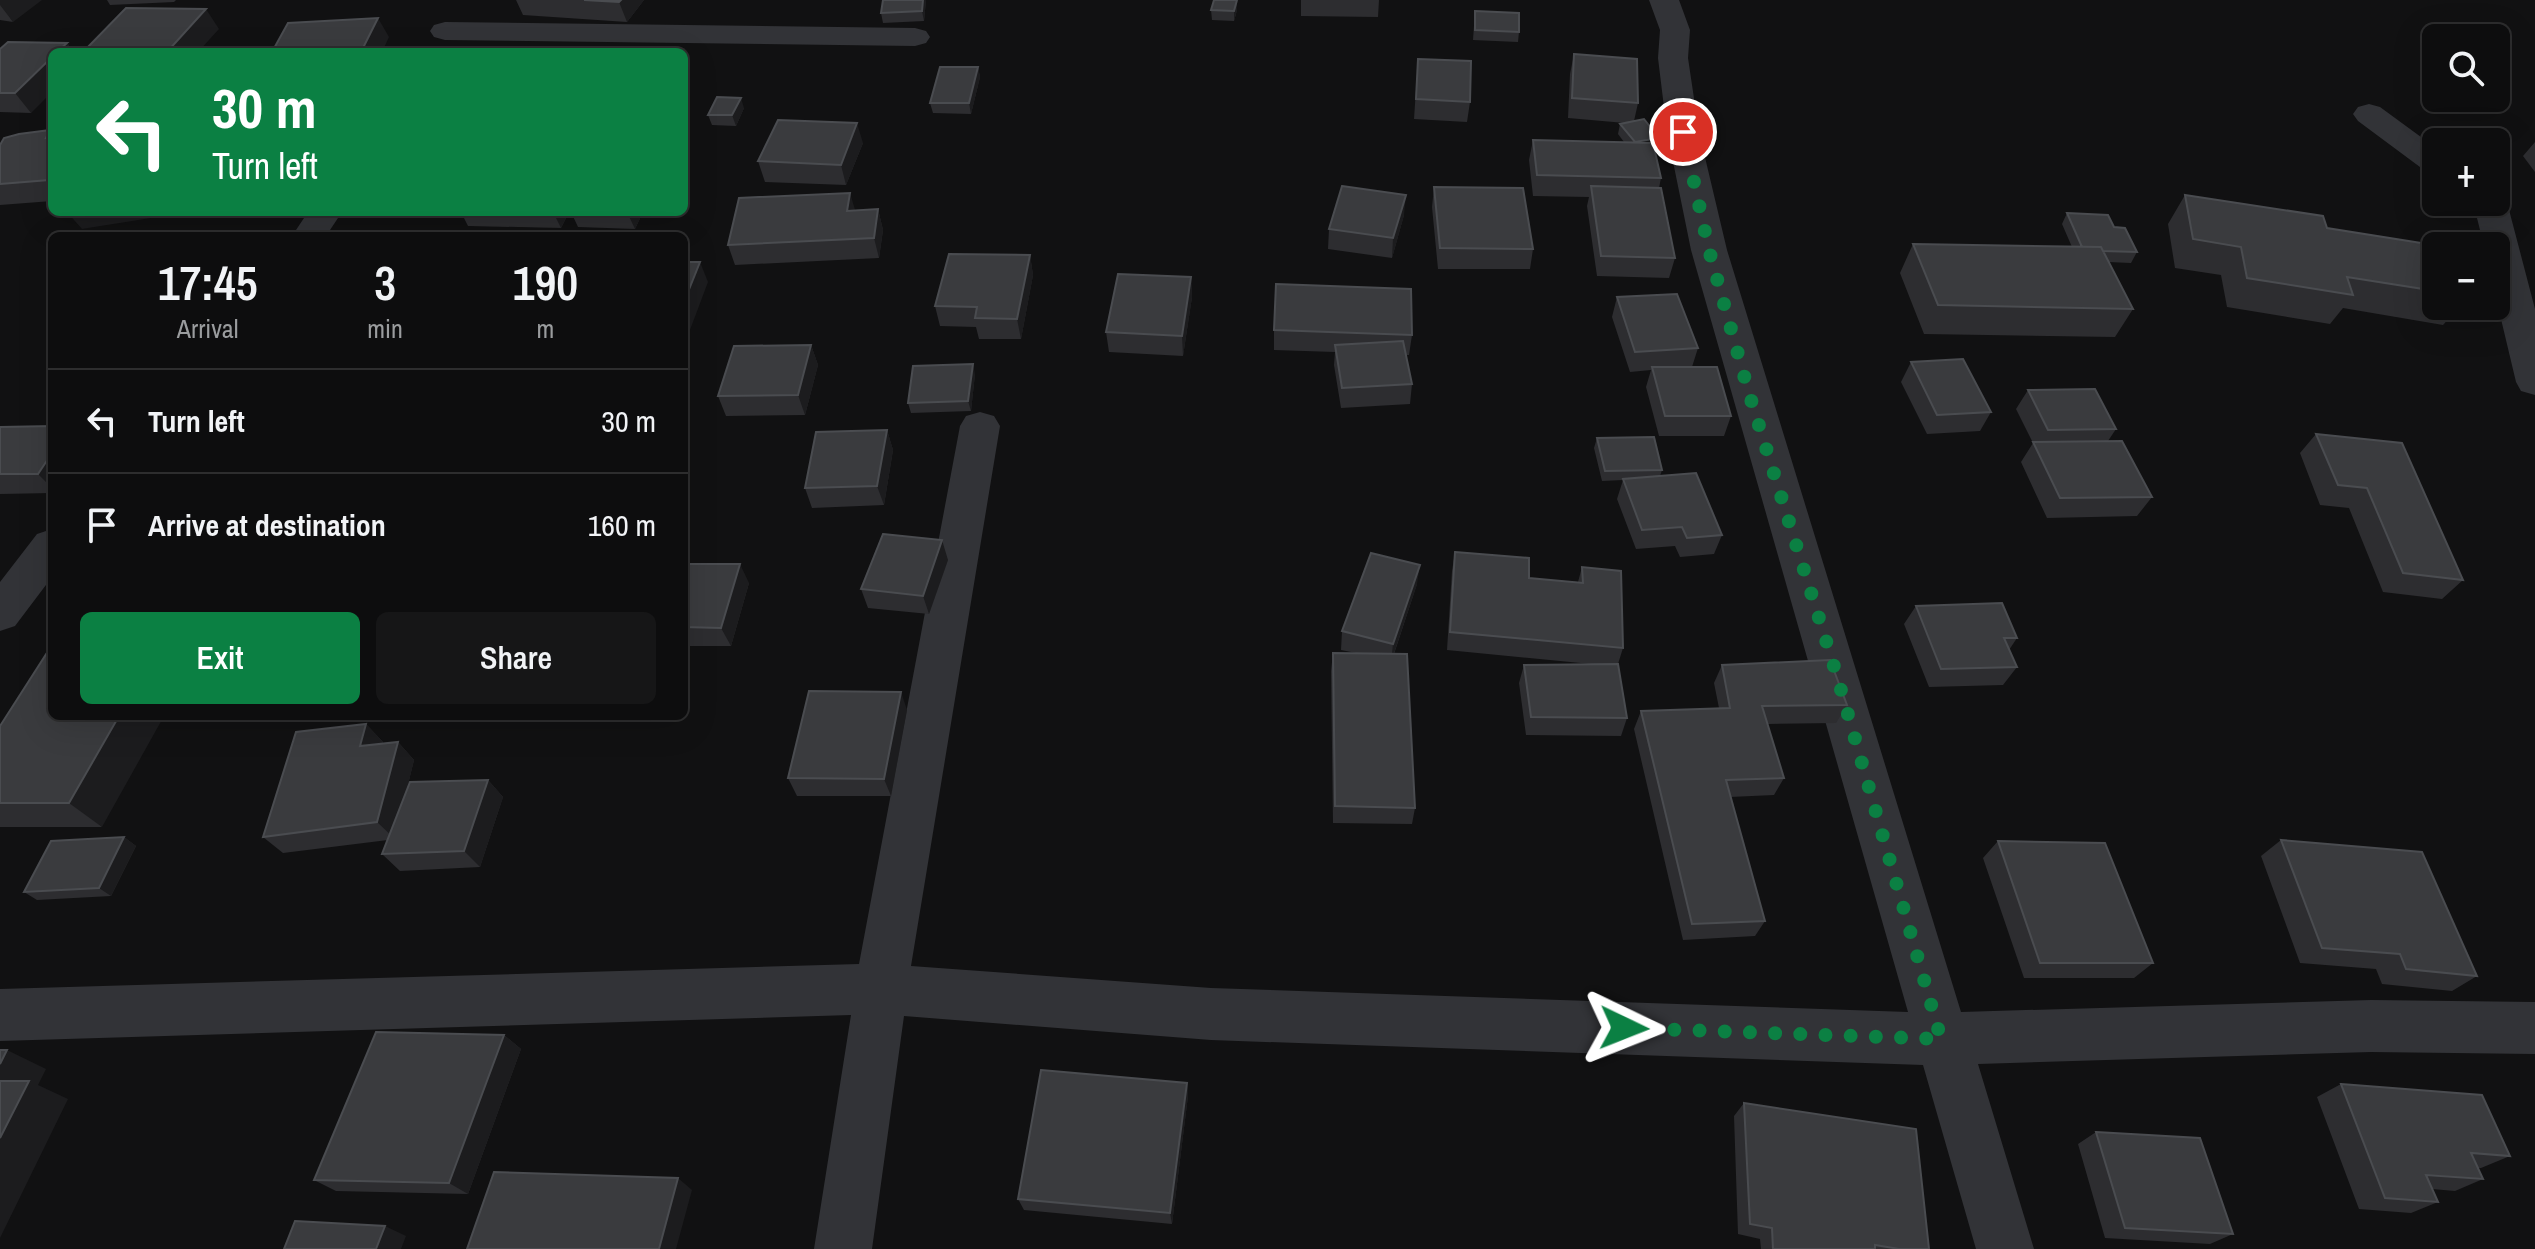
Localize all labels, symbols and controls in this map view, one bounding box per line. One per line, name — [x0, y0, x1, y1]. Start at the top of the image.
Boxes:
map controls — [2422, 24, 2510, 320]
button: search — [2422, 24, 2510, 112]
text: 30 m — [212, 70, 317, 145]
icon: left — [80, 80, 184, 184]
pin — [1649, 98, 1717, 166]
icon: arrive — [1661, 110, 1705, 154]
button: + — [2422, 128, 2510, 216]
text: Turn left — [212, 142, 318, 190]
button: − — [2422, 232, 2510, 320]
text: 17:45 — [158, 250, 258, 315]
text: 3 — [374, 250, 396, 315]
text: 190 — [513, 250, 578, 315]
text: Arrival — [177, 311, 238, 346]
text: min — [367, 311, 403, 346]
text: m — [537, 311, 554, 346]
icon: left — [80, 399, 124, 443]
text: Turn left — [148, 401, 245, 441]
text: 30 m — [601, 401, 656, 441]
icon: arrive — [80, 503, 124, 547]
text: Arrive at destination — [148, 505, 386, 545]
text: 160 m — [588, 505, 656, 545]
button: Exit — [80, 612, 360, 704]
button: Share — [376, 612, 656, 704]
position arrow — [1582, 986, 1666, 1070]

